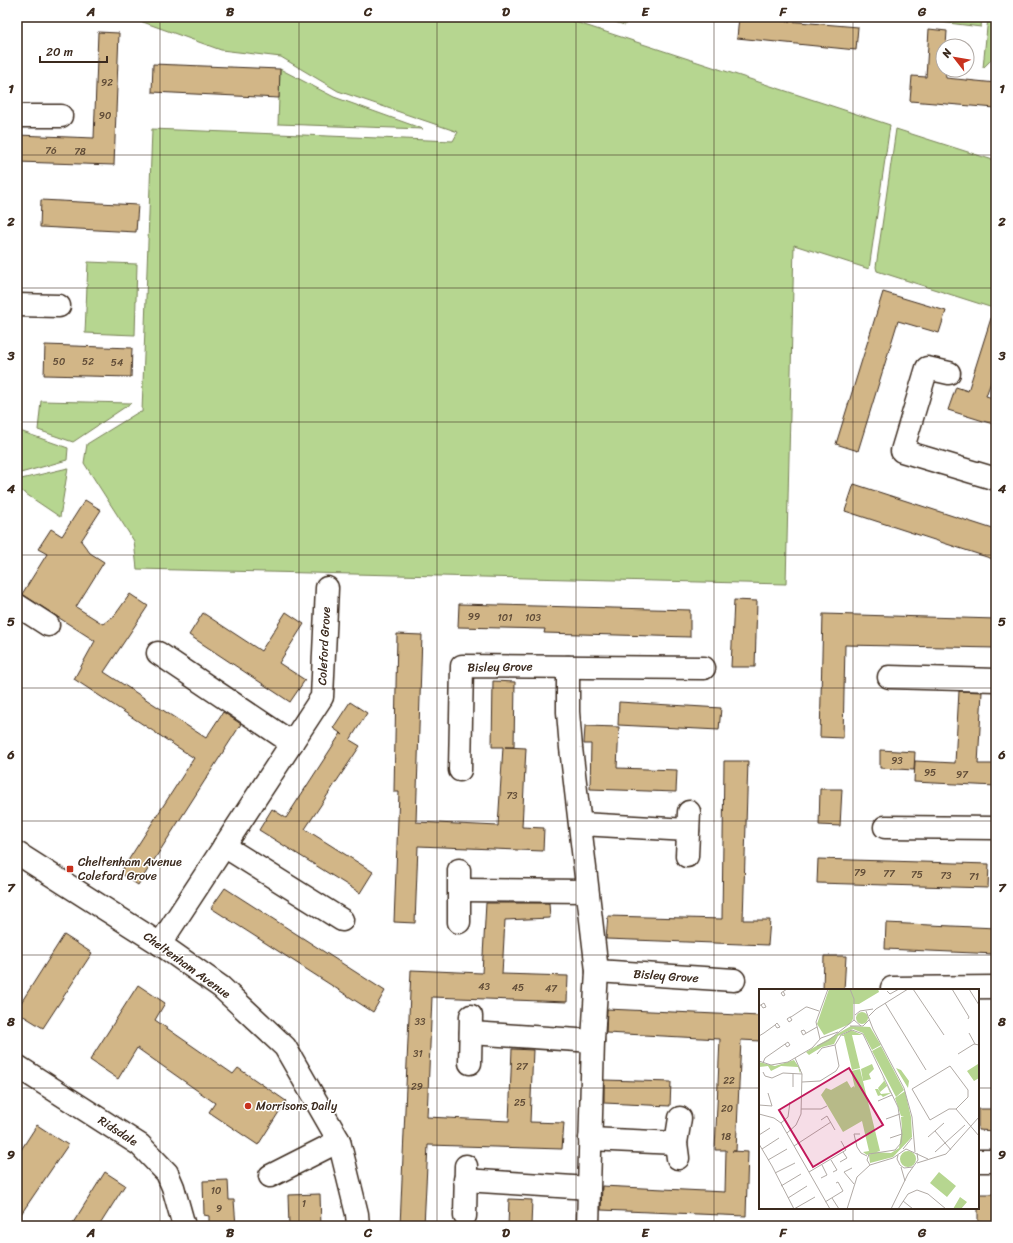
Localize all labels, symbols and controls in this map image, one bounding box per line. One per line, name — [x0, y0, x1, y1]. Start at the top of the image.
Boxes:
text: A — [86, 0, 95, 23]
text: B — [226, 0, 235, 23]
text: C — [363, 0, 373, 23]
text: D — [502, 0, 510, 23]
text: E — [641, 0, 650, 23]
text: F — [778, 0, 787, 23]
text: G — [917, 0, 927, 23]
scale bar — [40, 38, 107, 64]
north arrow — [935, 38, 975, 78]
text: 20 m — [46, 41, 73, 63]
text: N — [936, 45, 957, 62]
house number: 92 — [101, 74, 113, 92]
text: 1 — [8, 77, 14, 100]
text: 1 — [999, 77, 1005, 100]
house number: 90 — [99, 107, 111, 125]
house number: 76 — [45, 142, 57, 160]
house number: 78 — [74, 143, 86, 161]
text: 2 — [6, 210, 15, 233]
text: 2 — [997, 210, 1006, 233]
text: 3 — [6, 344, 15, 367]
text: 3 — [997, 344, 1006, 367]
house number: 50 — [53, 353, 65, 371]
house number: 52 — [82, 353, 94, 371]
house number: 54 — [111, 354, 123, 372]
text: 4 — [6, 477, 16, 500]
text: 4 — [997, 477, 1007, 500]
street label: Coleford Grove — [311, 606, 337, 686]
house number: 99 — [468, 608, 480, 626]
house number: 101 — [498, 609, 512, 627]
house number: 103 — [525, 609, 542, 627]
text: 5 — [7, 610, 15, 633]
text: 5 — [998, 610, 1006, 633]
street label: Bisley Grove — [467, 655, 533, 679]
text: 6 — [6, 743, 15, 766]
text: 6 — [997, 743, 1006, 766]
house number: 93 — [891, 752, 903, 770]
house number: 95 — [924, 764, 936, 782]
house number: 97 — [956, 766, 969, 784]
house number: 73 — [506, 787, 518, 805]
place label: Cheltenham Avenue Coleford Grove — [78, 851, 182, 887]
marker: Cheltenham Avenue Coleford Grove — [65, 864, 75, 874]
house number: 79 — [854, 864, 866, 882]
house number: 77 — [883, 865, 896, 883]
house number: 75 — [911, 866, 923, 884]
house number: 73 — [940, 867, 952, 885]
house number: 71 — [969, 868, 979, 886]
text: 7 — [7, 876, 16, 899]
text: 7 — [998, 876, 1007, 899]
street label: Cheltenham Avenue — [139, 926, 236, 1005]
street label: Bisley Grove — [633, 963, 699, 989]
house number: 43 — [478, 978, 490, 996]
house number: 45 — [512, 979, 524, 997]
house number: 47 — [545, 980, 558, 998]
inset map — [759, 989, 979, 1209]
text: 8 — [6, 1010, 15, 1033]
text: 8 — [997, 1010, 1006, 1033]
house number: 33 — [415, 1013, 426, 1031]
house number: 31 — [413, 1045, 423, 1063]
house number: 27 — [516, 1058, 529, 1076]
house number: 22 — [723, 1072, 735, 1090]
house number: 29 — [411, 1078, 423, 1096]
house number: 25 — [514, 1094, 526, 1112]
place label: Morrisons Daily — [256, 1095, 338, 1117]
house number: 20 — [721, 1100, 733, 1118]
marker: Morrisons Daily — [243, 1101, 253, 1111]
street label: Ridsdale — [94, 1110, 143, 1152]
house number: 18 — [721, 1128, 731, 1146]
text: 9 — [7, 1143, 15, 1166]
text: 9 — [998, 1143, 1006, 1166]
house number: 10 — [211, 1182, 221, 1200]
house number: 1 — [302, 1195, 306, 1213]
house number: 9 — [216, 1200, 222, 1218]
text: A — [86, 1221, 95, 1243]
text: B — [226, 1221, 235, 1243]
text: C — [363, 1221, 373, 1243]
text: D — [502, 1221, 510, 1243]
text: E — [641, 1221, 650, 1243]
text: F — [778, 1221, 787, 1243]
text: G — [917, 1221, 927, 1243]

